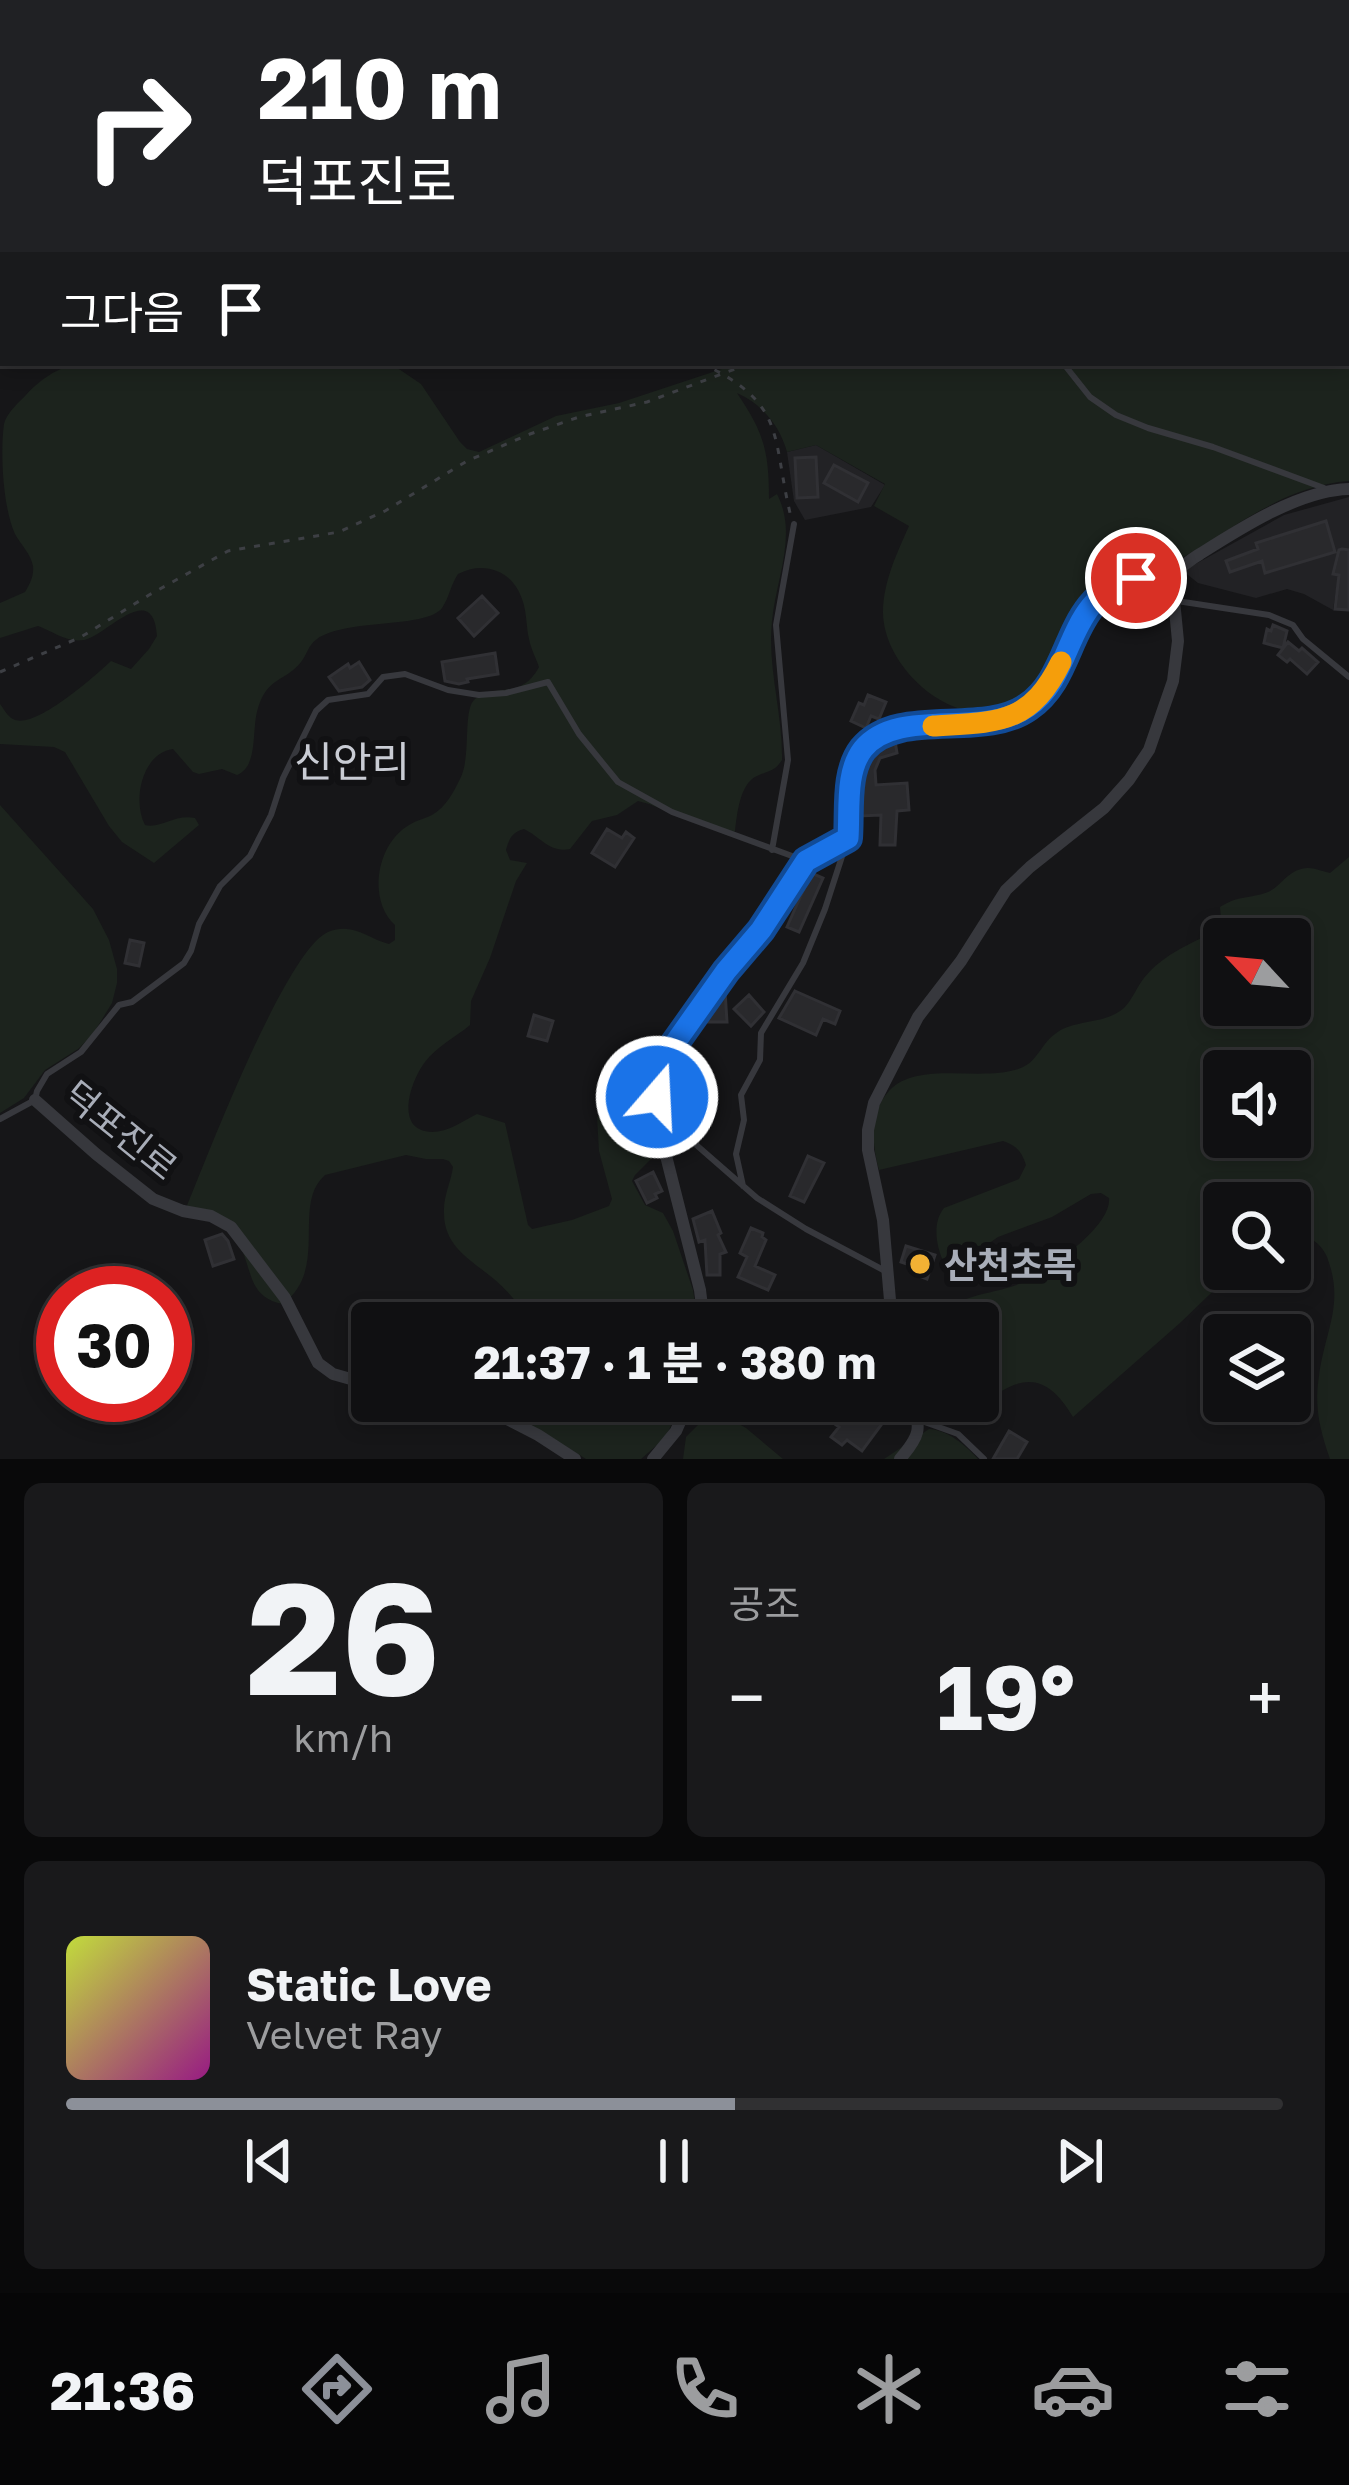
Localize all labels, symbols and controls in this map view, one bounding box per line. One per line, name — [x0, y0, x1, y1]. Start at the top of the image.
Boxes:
text: 210 m — [258, 37, 502, 137]
icon: right — [60, 48, 216, 204]
text: 덕포진로 — [258, 148, 457, 213]
icon: arrive — [208, 276, 274, 342]
text: 그다음 — [60, 285, 184, 339]
pin — [1085, 527, 1187, 629]
icon: arrive — [1103, 545, 1169, 611]
district label: 신안리 — [294, 736, 410, 786]
north arrow — [1203, 918, 1311, 1026]
map controls — [1203, 918, 1311, 1422]
position arrow — [594, 1034, 720, 1160]
button: sound — [1203, 1050, 1311, 1158]
street label: 덕포진로 — [56, 1072, 186, 1188]
button: search — [1203, 1182, 1311, 1290]
place label: 산천초목 — [944, 1243, 1076, 1286]
marker: 산천초목 — [907, 1251, 933, 1277]
speed limit sign: 30 — [36, 1266, 192, 1422]
button: layers — [1203, 1314, 1311, 1422]
text: 21:37 · 1 분 · 380 m — [474, 1335, 876, 1389]
text: 26 — [246, 1542, 440, 1729]
text: 공조 — [729, 1580, 800, 1627]
text: 19° — [936, 1642, 1075, 1750]
text: − — [729, 1657, 765, 1737]
text: + — [1247, 1657, 1283, 1737]
text: km/h — [294, 1714, 393, 1761]
text: Static Love — [246, 1957, 492, 2011]
text: Velvet Ray — [246, 2011, 442, 2058]
icon: previous — [236, 2128, 302, 2194]
icon: pause — [641, 2128, 707, 2194]
icon: next — [1047, 2128, 1113, 2194]
icon: directions — [295, 2347, 379, 2431]
icon: music — [479, 2347, 563, 2431]
icon: phone — [663, 2347, 747, 2431]
icon: climate — [847, 2347, 931, 2431]
icon: car — [1031, 2347, 1115, 2431]
icon: filters — [1215, 2347, 1299, 2431]
text: 21:36 — [50, 2357, 195, 2422]

